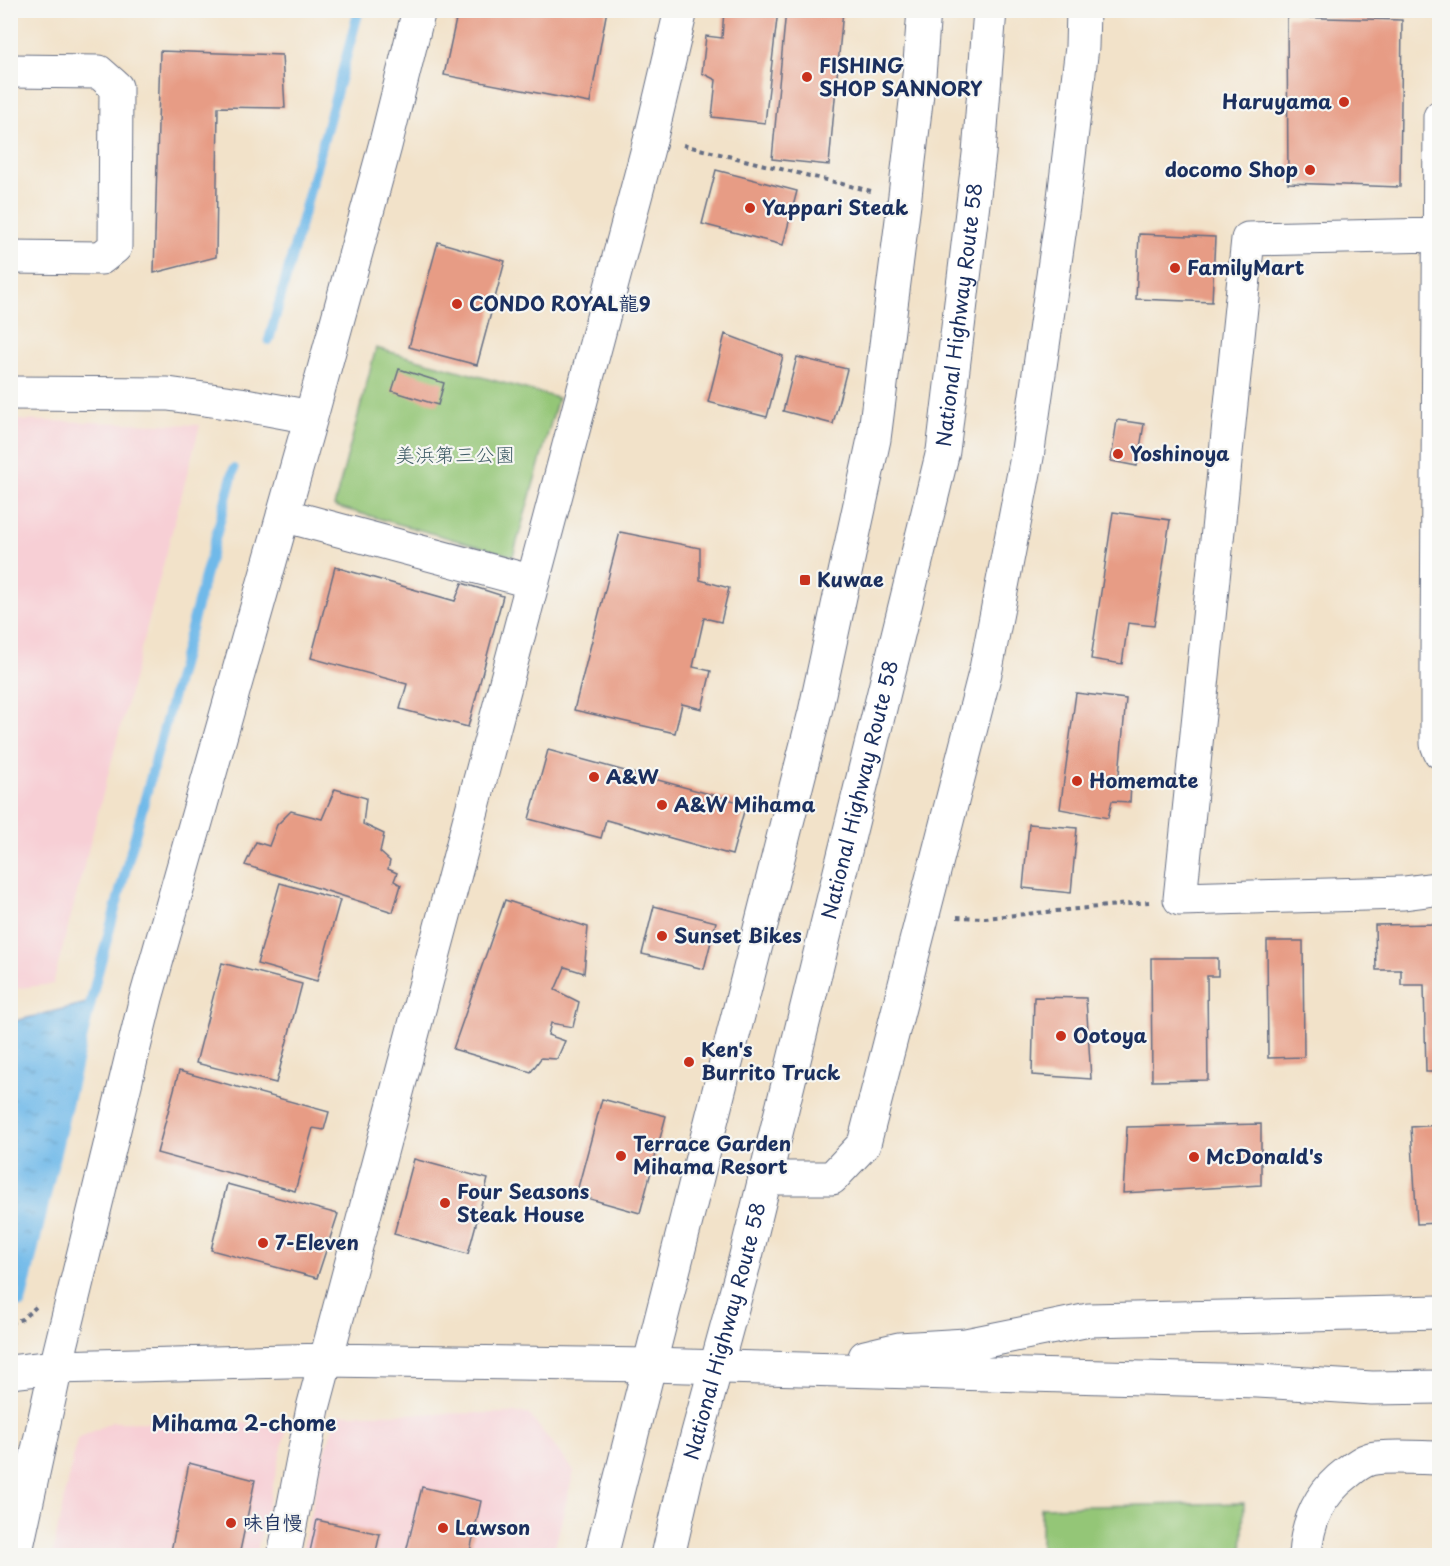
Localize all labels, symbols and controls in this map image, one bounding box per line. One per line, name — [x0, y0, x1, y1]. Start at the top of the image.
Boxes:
place label: FISHING SHOP SANNORY — [819, 50, 983, 103]
marker: FISHING SHOP SANNORY — [800, 70, 814, 84]
place label: Haruyama — [1222, 86, 1332, 116]
marker: Haruyama — [1337, 95, 1351, 109]
place label: docomo Shop — [1165, 154, 1298, 184]
marker: docomo Shop — [1303, 163, 1317, 177]
street label: National Highway Route 58 — [928, 181, 989, 448]
place label: Yappari Steak — [762, 192, 909, 222]
marker: Yappari Steak — [743, 201, 757, 215]
place label: FamilyMart — [1187, 252, 1305, 282]
marker: FamilyMart — [1168, 261, 1182, 275]
place label: CONDO ROYAL龍9 — [469, 288, 651, 318]
marker: CONDO ROYAL龍9 — [450, 297, 464, 311]
place label: Yoshinoya — [1130, 438, 1230, 468]
park label: 美浜第三公園 — [395, 439, 515, 469]
marker: Yoshinoya — [1111, 447, 1125, 461]
place label: Kuwae — [817, 564, 884, 594]
marker: Kuwae — [798, 573, 812, 587]
street label: National Highway Route 58 — [813, 657, 905, 922]
place label: A&W — [606, 761, 659, 791]
place label: Homemate — [1089, 765, 1199, 795]
marker: A&W — [587, 770, 601, 784]
marker: Homemate — [1070, 774, 1084, 788]
place label: A&W Mihama — [674, 789, 815, 819]
marker: A&W Mihama — [655, 798, 669, 812]
place label: Sunset Bikes — [674, 920, 802, 950]
marker: Sunset Bikes — [655, 929, 669, 943]
place label: Ootoya — [1073, 1020, 1148, 1050]
marker: Ootoya — [1054, 1029, 1068, 1043]
place label: Ken's Burrito Truck — [701, 1034, 841, 1087]
marker: Ken's Burrito Truck — [682, 1055, 696, 1069]
place label: Terrace Garden Mihama Resort — [633, 1128, 791, 1181]
place label: McDonald's — [1206, 1141, 1323, 1171]
marker: Terrace Garden Mihama Resort — [614, 1149, 628, 1163]
marker: McDonald's — [1187, 1150, 1201, 1164]
place label: Four Seasons Steak House — [457, 1176, 590, 1229]
marker: Four Seasons Steak House — [438, 1196, 452, 1210]
street label: National Highway Route 58 — [675, 1199, 773, 1463]
place label: 7-Eleven — [275, 1227, 359, 1257]
marker: 7-Eleven — [256, 1236, 270, 1250]
district label: Mihama 2-chome — [152, 1406, 336, 1438]
place label: 味自慢 — [243, 1507, 303, 1537]
place label: Lawson — [455, 1512, 530, 1542]
marker: 味自慢 — [224, 1516, 238, 1530]
marker: Lawson — [436, 1521, 450, 1535]

